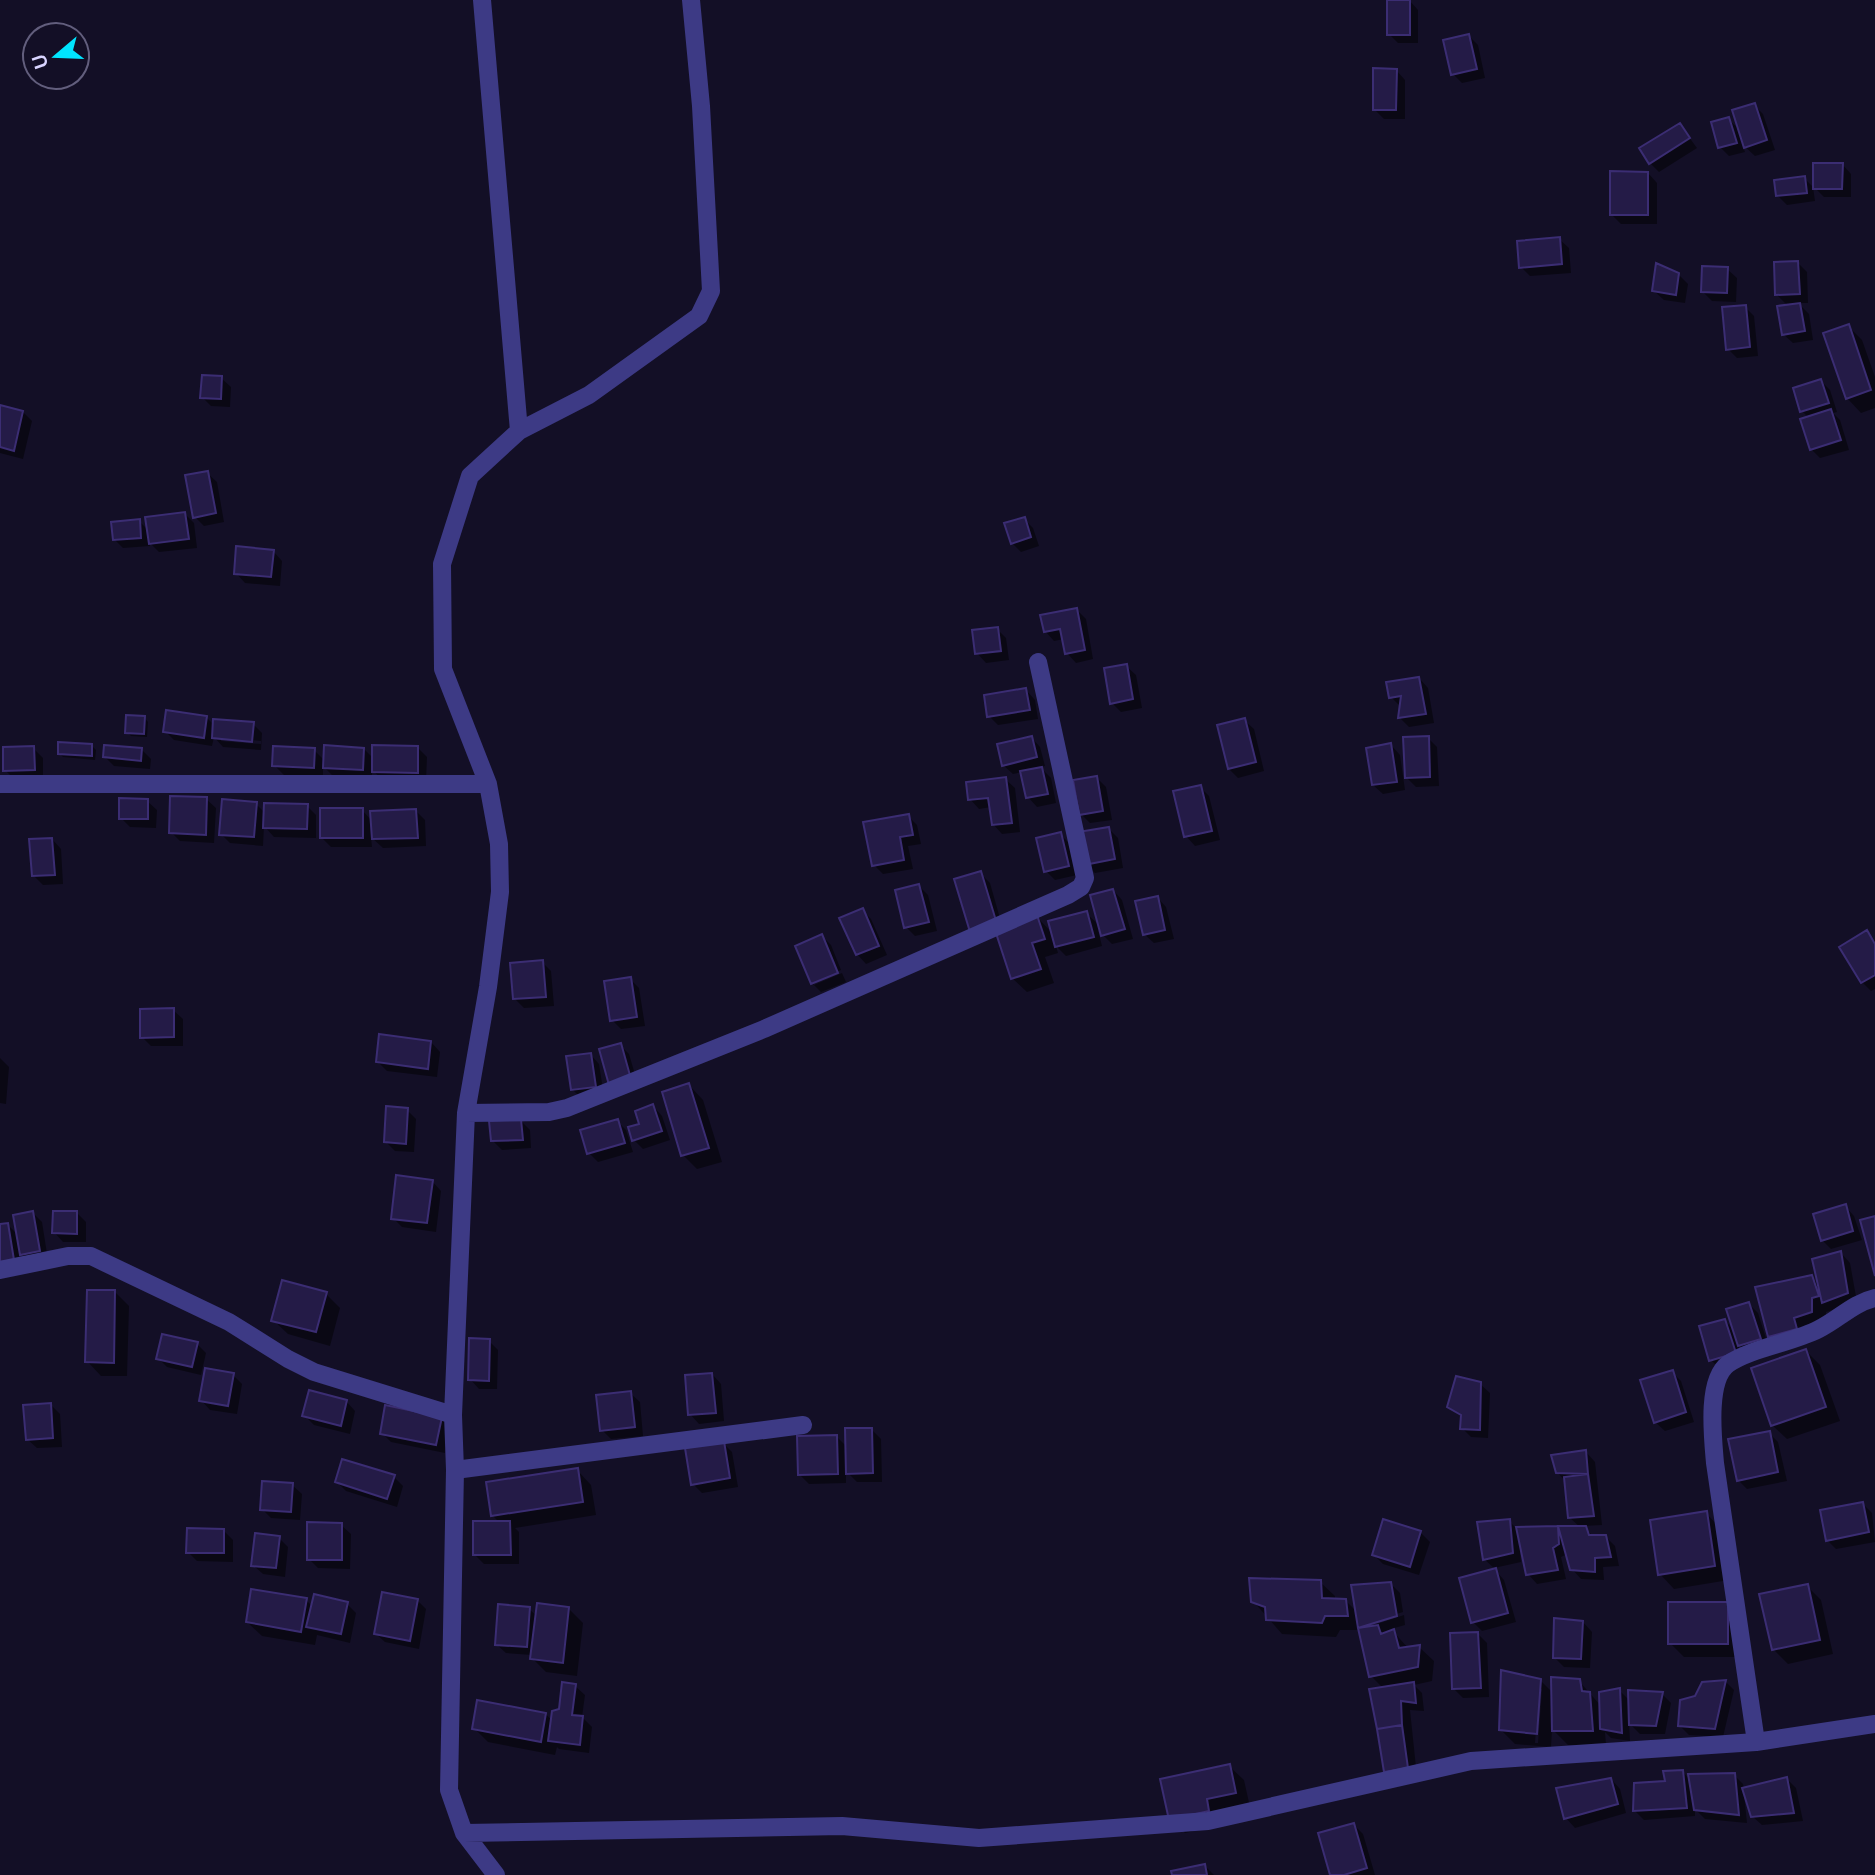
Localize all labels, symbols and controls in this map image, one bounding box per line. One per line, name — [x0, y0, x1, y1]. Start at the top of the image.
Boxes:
north arrow — [21, 21, 91, 91]
text: U — [26, 51, 53, 72]

